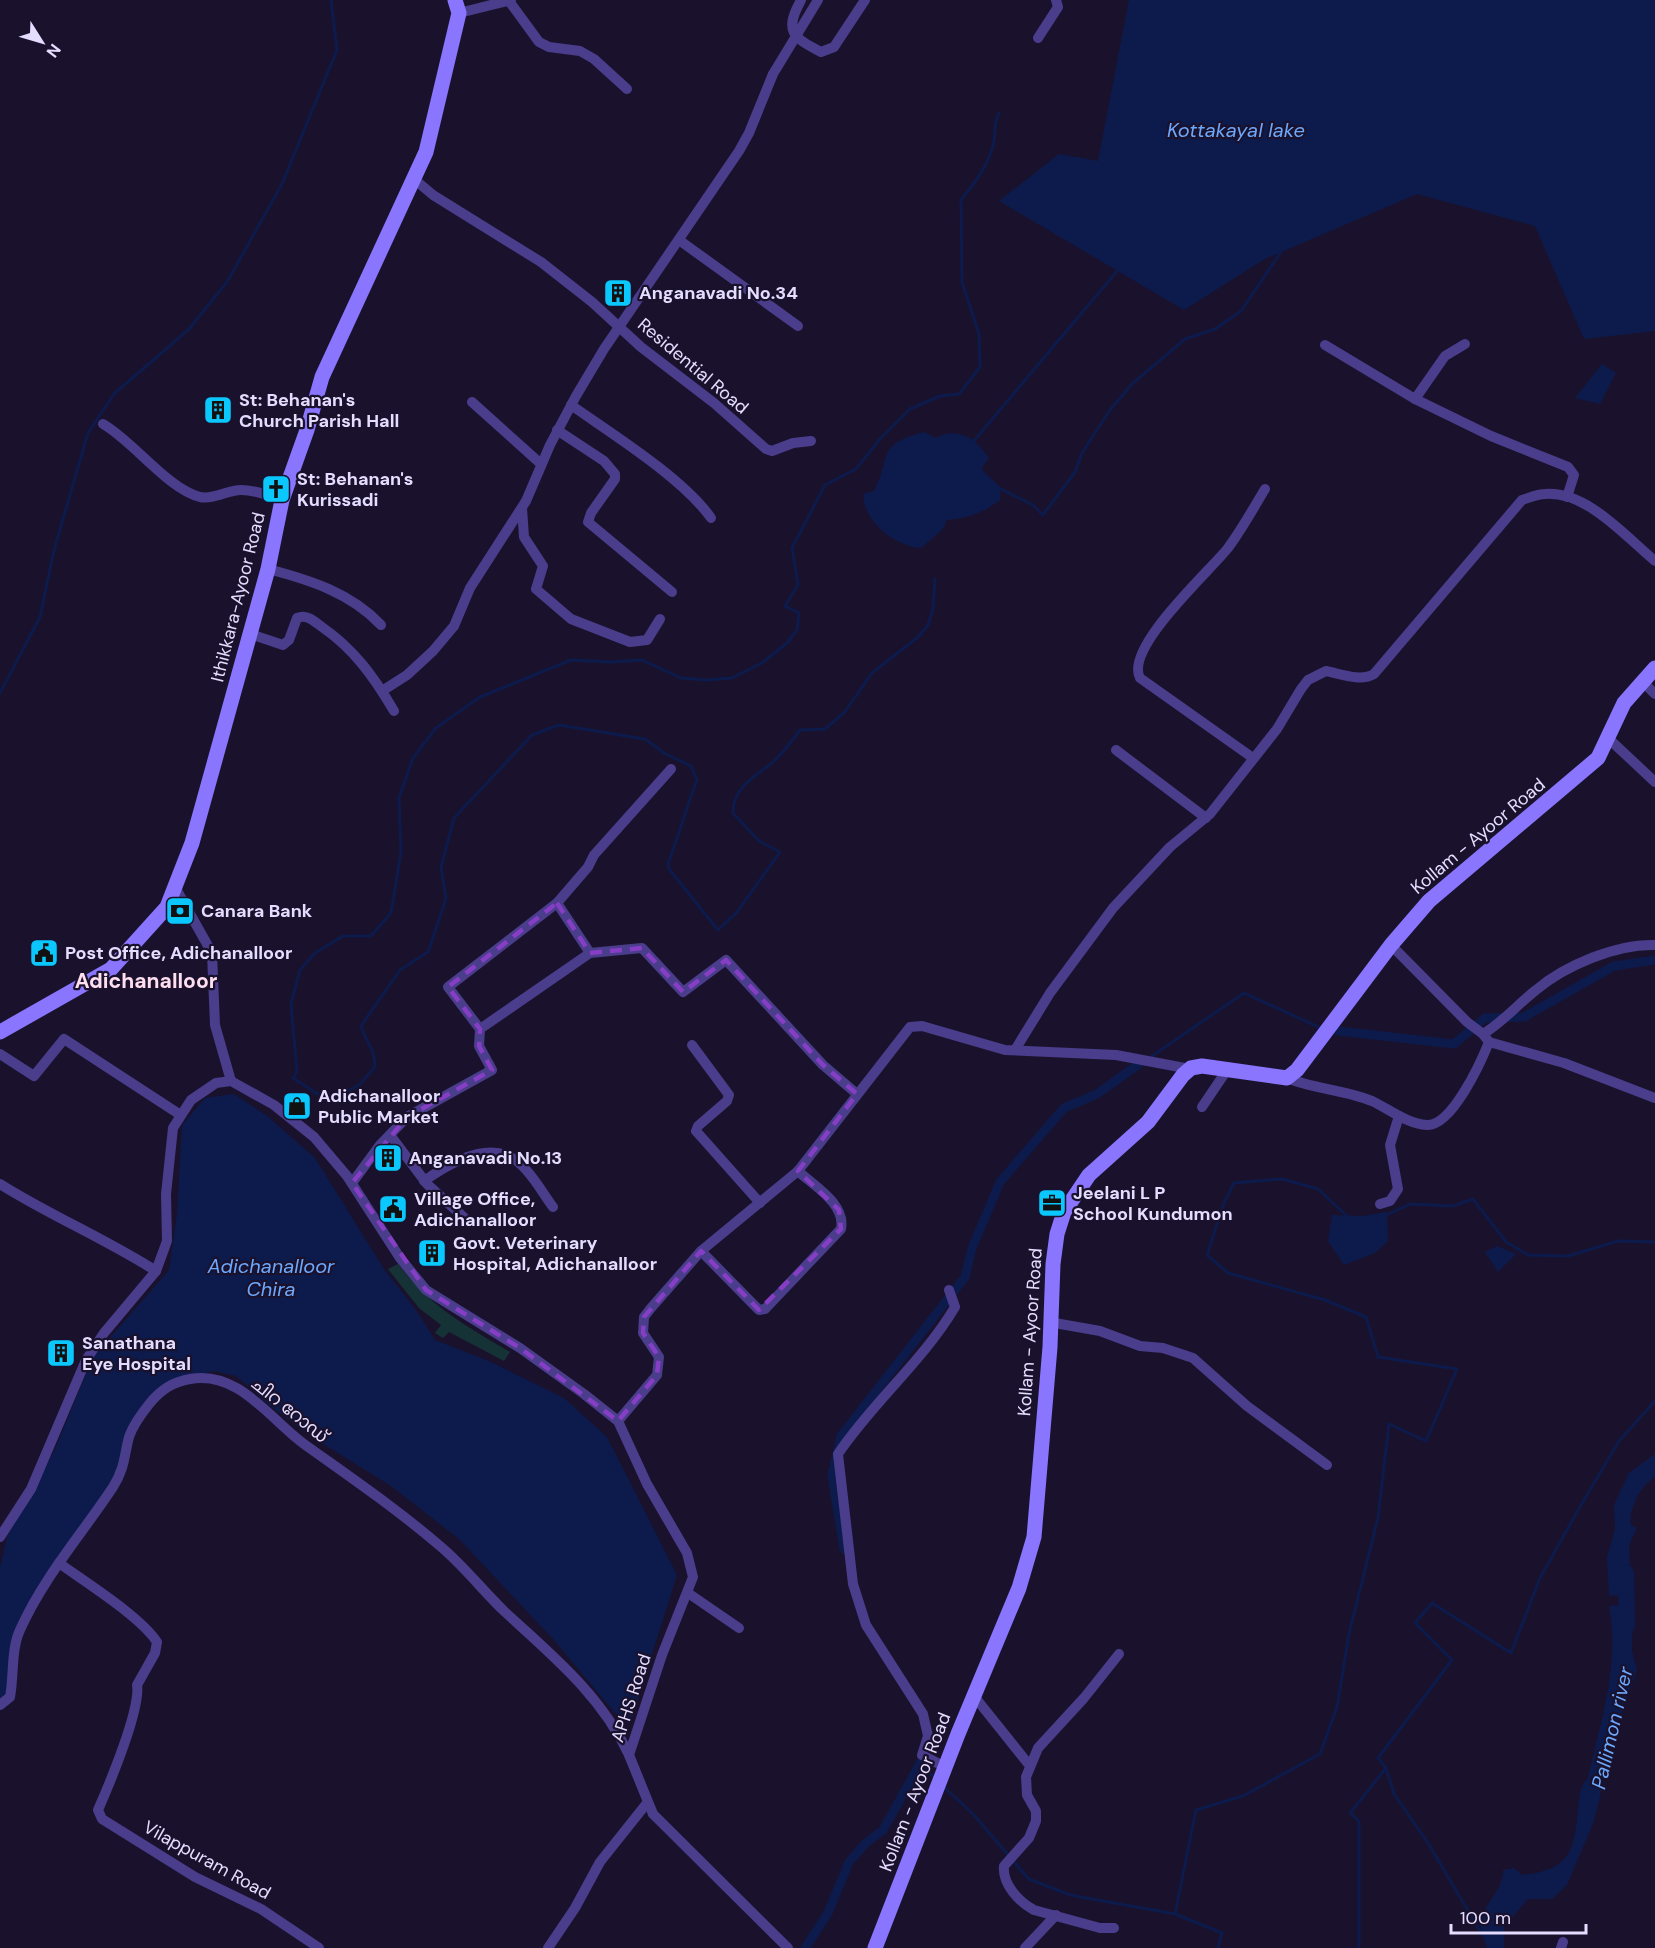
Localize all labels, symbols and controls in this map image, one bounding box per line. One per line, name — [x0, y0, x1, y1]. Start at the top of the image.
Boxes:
north arrow — [12, 12, 72, 72]
text: N — [42, 40, 65, 62]
water label: Kottakayal lake — [1167, 117, 1305, 143]
building icon: Anganavadi No.34 — [602, 277, 634, 309]
place label: Anganavadi No.34 — [639, 281, 798, 305]
street label: Residential Road — [633, 313, 753, 419]
place label: St: Behanan's Church Parish Hall — [239, 388, 399, 433]
building icon: St: Behanan's Church Parish Hall — [202, 394, 234, 426]
place label: St: Behanan's Kurissadi — [297, 467, 413, 512]
church icon: St: Behanan's Kurissadi — [260, 473, 292, 505]
street label: Ithikkara-Ayoor Road — [205, 510, 271, 684]
street label: Kollam - Ayoor Road — [1406, 773, 1550, 899]
bank icon: Canara Bank — [164, 895, 196, 927]
place label: Canara Bank — [201, 899, 313, 923]
public building icon: Post Office, Adichanalloor — [28, 937, 60, 969]
place label: Post Office, Adichanalloor — [65, 941, 292, 965]
district label: Adichanalloor — [75, 967, 218, 995]
place label: Adichanalloor Public Market — [318, 1084, 440, 1129]
shop icon: Adichanalloor Public Market — [281, 1090, 313, 1122]
building icon: Anganavadi No.13 — [372, 1142, 404, 1174]
place label: Anganavadi No.13 — [409, 1146, 562, 1170]
place label: Jeelani L P School Kundumon — [1073, 1181, 1233, 1226]
place label: Village Office, Adichanalloor — [414, 1187, 536, 1232]
office icon: Jeelani L P School Kundumon — [1036, 1187, 1068, 1219]
public building icon: Village Office, Adichanalloor — [377, 1193, 409, 1225]
place label: Govt. Veterinary Hospital, Adichanalloor — [453, 1231, 657, 1276]
building icon: Govt. Veterinary Hospital, Adichanalloor — [416, 1237, 448, 1269]
street label: Kollam - Ayoor Road — [1012, 1247, 1048, 1417]
water label: Adichanalloor Chira — [207, 1253, 335, 1302]
place label: Sanathana Eye Hospital — [82, 1331, 191, 1376]
building icon: Sanathana Eye Hospital — [45, 1337, 77, 1369]
street label: ചിറ റോഡ് — [247, 1372, 335, 1449]
street label: APHS Road — [605, 1651, 657, 1745]
water label: Pallimon river — [1585, 1664, 1639, 1792]
street label: Kollam - Ayoor Road — [874, 1709, 956, 1875]
street label: Vilappuram Road — [139, 1815, 275, 1905]
scale bar — [1451, 1897, 1586, 1935]
text: 100 m — [1460, 1906, 1511, 1930]

